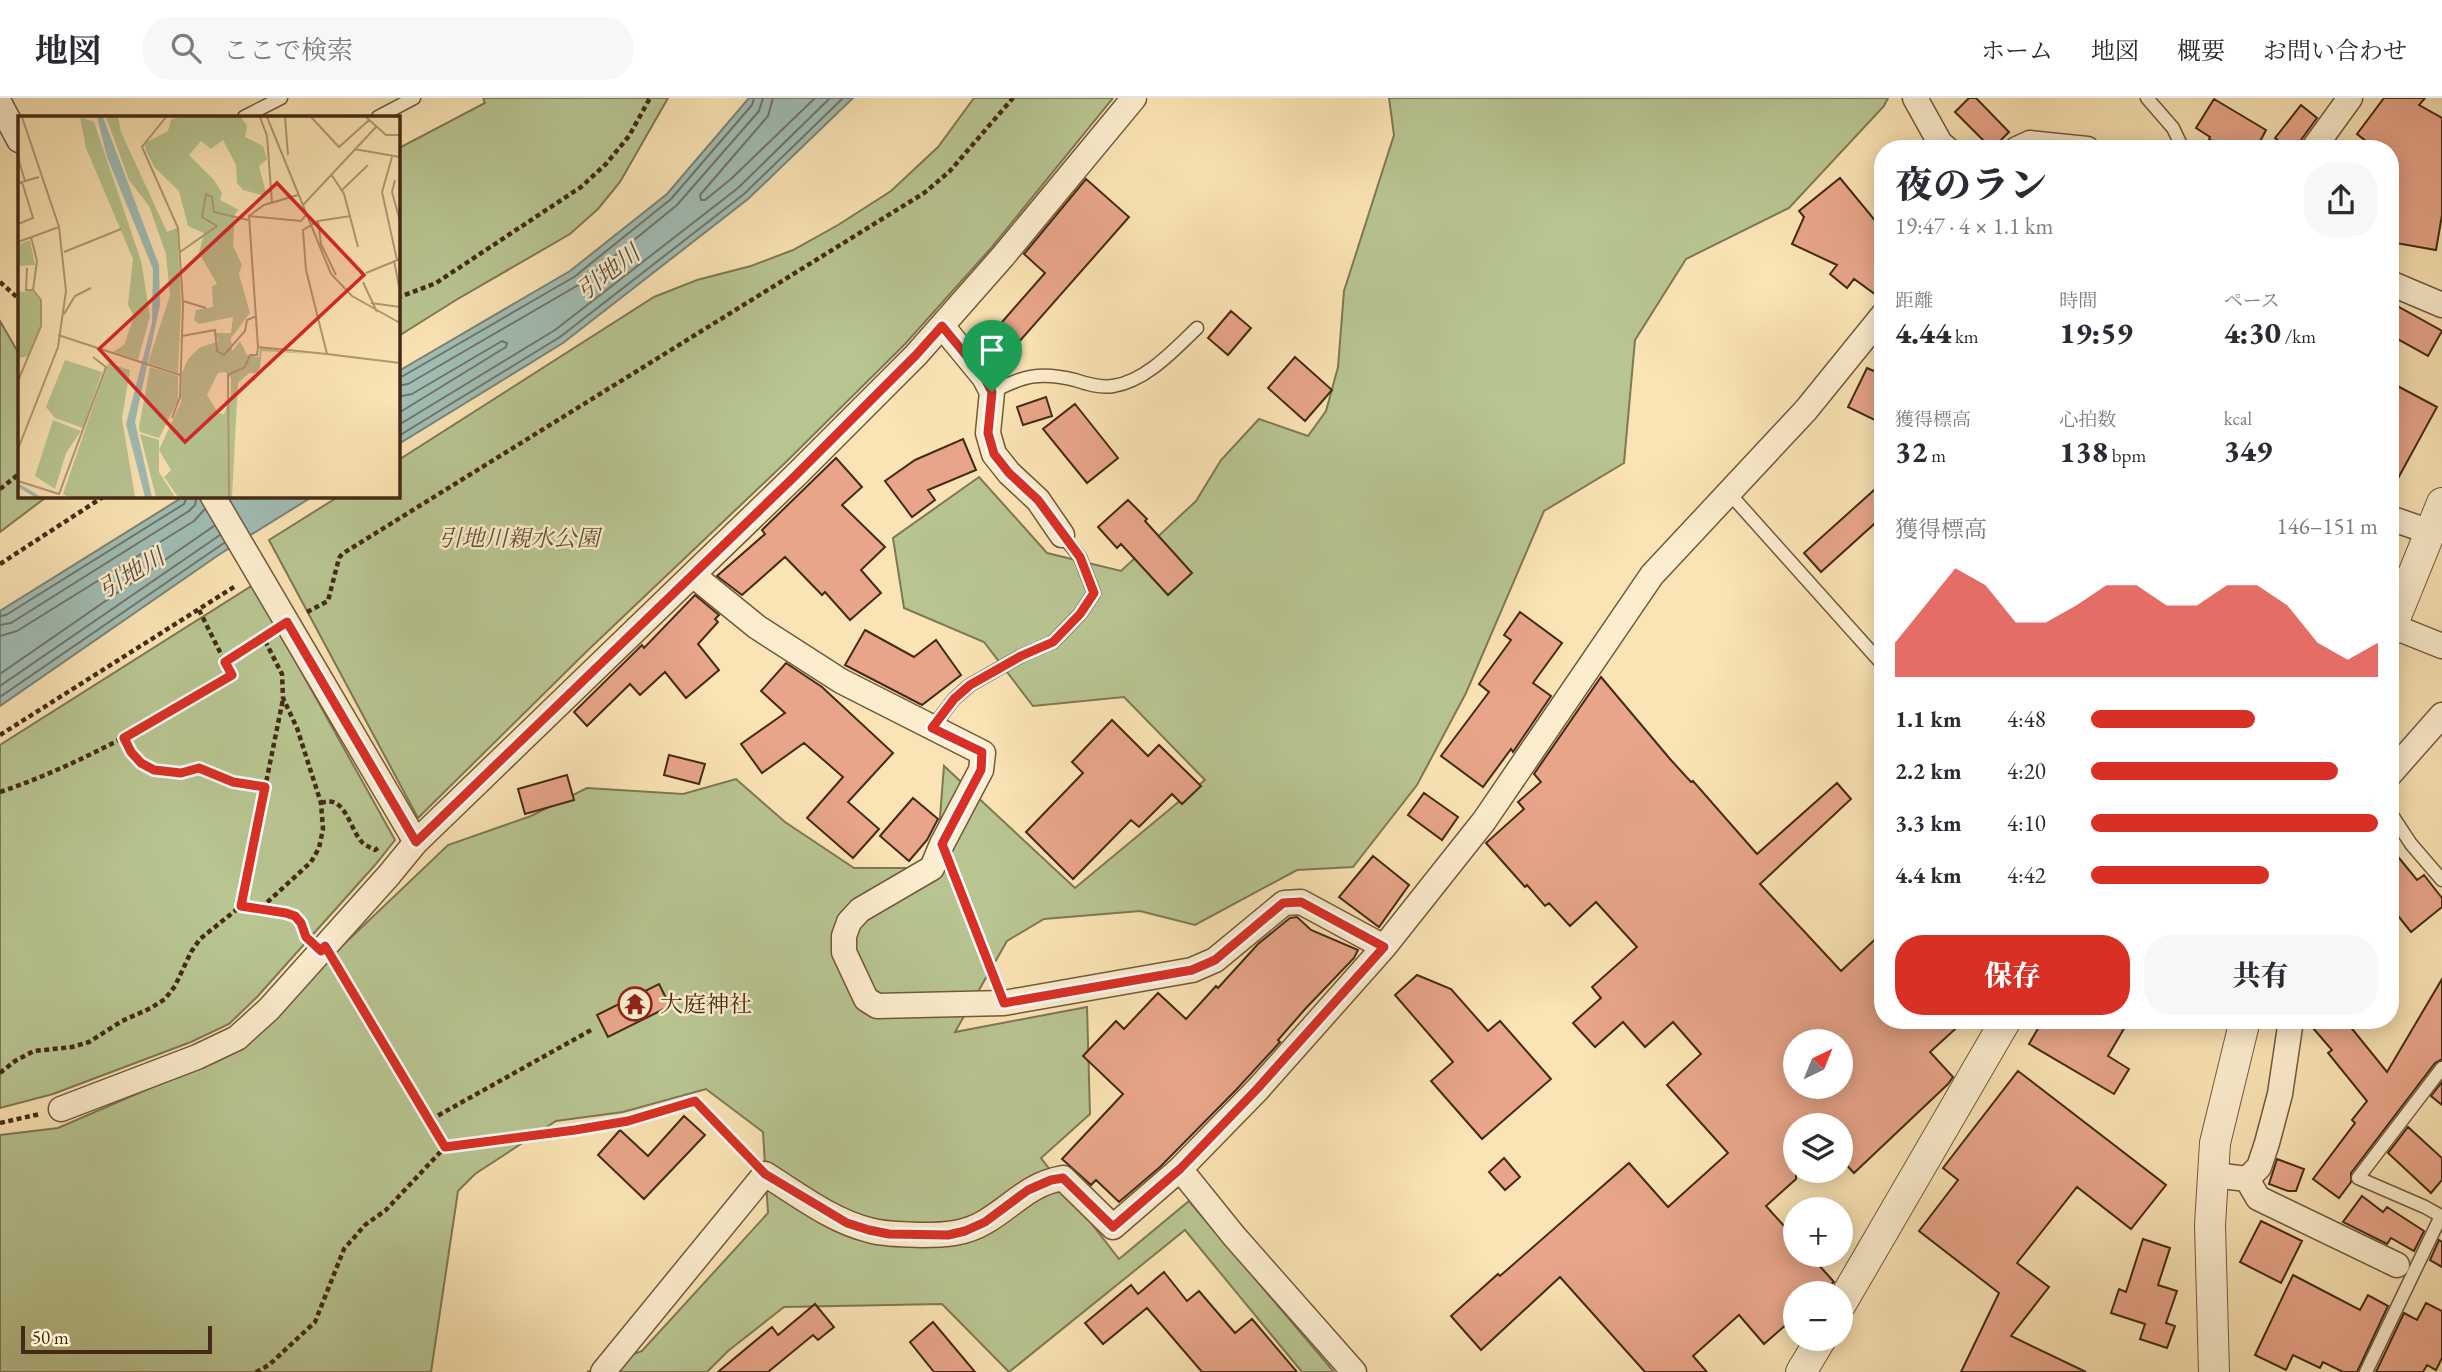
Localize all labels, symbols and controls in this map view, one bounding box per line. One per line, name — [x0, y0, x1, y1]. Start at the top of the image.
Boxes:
search box — [143, 17, 633, 80]
text: 地図 — [35, 29, 101, 72]
icon: search — [167, 29, 205, 67]
text: ここで検索 — [223, 33, 353, 67]
text: ホーム — [1981, 35, 2053, 66]
text: 地図 — [2091, 35, 2139, 66]
text: 概要 — [2177, 35, 2225, 66]
text: お問い合わせ — [2263, 35, 2407, 66]
inset map — [18, 116, 399, 497]
text: 夜のラン — [1895, 160, 2047, 209]
button: share — [2304, 163, 2378, 237]
text: 19:47 · 4 × 1.1 km — [1895, 211, 2053, 241]
water label: 引地川 — [570, 236, 648, 306]
text: 距離 — [1895, 288, 1933, 313]
text: 時間 — [2059, 288, 2097, 313]
text: ペース — [2224, 288, 2280, 313]
text: 4.44 — [1895, 313, 1951, 352]
text: 19:59 — [2059, 313, 2133, 352]
text: 4:30 — [2224, 313, 2281, 352]
pin — [962, 320, 1022, 392]
text: km — [1951, 324, 1979, 349]
text: /km — [2281, 324, 2316, 349]
icon: arrive — [973, 331, 1011, 369]
text: kcal — [2224, 406, 2252, 431]
text: 獲得標高 — [1895, 407, 1971, 432]
text: 心拍数 — [2059, 407, 2116, 432]
text: 349 — [2224, 431, 2272, 470]
text: 32 — [1895, 432, 1927, 471]
text: 138 — [2059, 432, 2108, 471]
text: m — [1927, 443, 1946, 468]
text: bpm — [2108, 443, 2146, 468]
text: 146–151 m — [2277, 511, 2378, 541]
text: 獲得標高 — [1895, 514, 1987, 544]
park label: 引地川親水公園 — [439, 523, 604, 553]
water label: 引地川 — [92, 540, 172, 605]
text: 1.1 km — [1895, 704, 1962, 734]
text: 4:48 — [2007, 704, 2046, 734]
text: 2.2 km — [1895, 756, 1962, 786]
text: 4:20 — [2007, 756, 2046, 786]
text: 3.3 km — [1895, 808, 1962, 838]
text: 4:10 — [2007, 808, 2046, 838]
text: 4.4 km — [1895, 860, 1962, 890]
text: 4:42 — [2007, 860, 2046, 890]
button: 保存 — [1895, 935, 2130, 1015]
button: 共有 — [2144, 935, 2378, 1015]
temple icon: 大庭神社 — [616, 985, 654, 1023]
place label: 大庭神社 — [660, 989, 752, 1019]
north arrow — [1783, 1029, 1853, 1099]
map controls — [1783, 1029, 1853, 1351]
button: layers — [1783, 1113, 1853, 1183]
button: + — [1783, 1197, 1853, 1267]
button: − — [1783, 1281, 1853, 1351]
scale bar — [21, 1323, 212, 1355]
text: 50 m — [32, 1325, 69, 1350]

